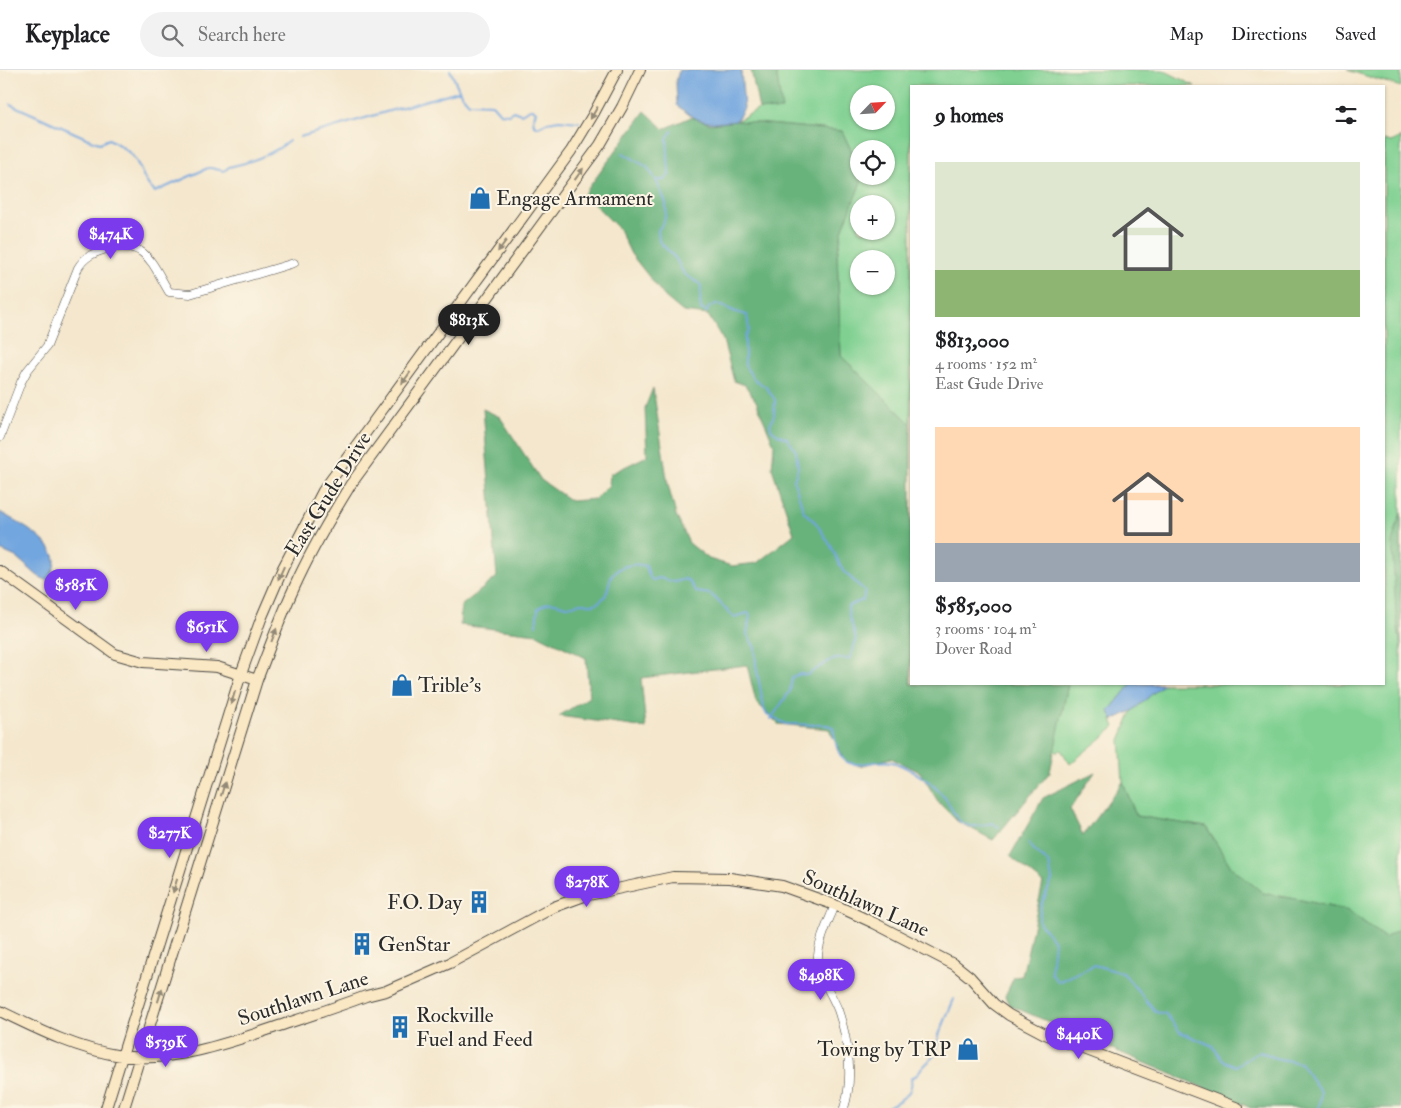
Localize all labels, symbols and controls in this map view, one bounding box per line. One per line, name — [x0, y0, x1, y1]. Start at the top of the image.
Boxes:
search box — [140, 12, 490, 57]
text: Keyplace — [25, 19, 110, 50]
icon: search — [158, 21, 186, 49]
text: Search here — [198, 23, 286, 47]
text: Map — [1170, 23, 1203, 46]
text: Directions — [1231, 23, 1307, 46]
text: Saved — [1335, 23, 1376, 46]
north arrow — [850, 85, 895, 130]
map controls — [850, 85, 895, 295]
icon: filters — [1332, 101, 1360, 129]
text: 9 homes — [935, 102, 1004, 129]
one-way arrow — [590, 106, 599, 120]
button: locate — [850, 140, 895, 185]
one-way arrow — [574, 167, 584, 180]
shop icon: Engage Armament — [467, 185, 493, 211]
place label: Engage Armament — [496, 185, 653, 212]
icon: home — [1103, 194, 1193, 284]
button: + — [850, 195, 895, 240]
pin: $474K — [76, 218, 146, 260]
text: $474K — [89, 224, 133, 244]
one-way arrow — [496, 239, 507, 252]
button: − — [850, 250, 895, 295]
pin: $813K — [434, 304, 504, 346]
text: $813K — [449, 310, 489, 330]
text: $813,000 — [935, 327, 1010, 354]
text: 4 rooms · 152 m² — [935, 354, 1037, 374]
one-way arrow — [401, 371, 411, 385]
text: East Gude Drive — [935, 374, 1043, 394]
street label: East Gude Drive — [279, 427, 378, 562]
icon: home — [1103, 459, 1193, 549]
one-way arrow — [276, 566, 284, 580]
pin: $585K — [41, 568, 111, 611]
text: $585K — [55, 575, 97, 595]
text: $585,000 — [935, 592, 1012, 619]
pin: $651K — [172, 610, 242, 653]
text: $651K — [186, 617, 228, 637]
text: 3 rooms · 104 m² — [935, 619, 1036, 639]
one-way arrow — [270, 627, 278, 642]
text: Dover Road — [935, 639, 1012, 659]
shop icon: Trible's — [389, 672, 415, 698]
place label: Trible's — [418, 672, 481, 699]
one-way arrow — [229, 690, 237, 705]
one-way arrow — [219, 782, 227, 797]
pin: $277K — [135, 816, 205, 859]
text: $277K — [149, 823, 192, 843]
street label: Southlawn Lane — [798, 863, 934, 944]
pin: $278K — [552, 866, 622, 908]
text: $278K — [565, 872, 609, 892]
one-way arrow — [170, 879, 178, 894]
place label: F.O. Day — [387, 889, 463, 916]
building icon: F.O. Day — [466, 889, 492, 915]
building icon: GenStar — [349, 931, 375, 957]
place label: GenStar — [378, 931, 450, 958]
pin: $498K — [786, 958, 856, 1001]
street label: Southlawn Lane — [234, 965, 372, 1032]
text: $498K — [799, 965, 843, 985]
one-way arrow — [156, 987, 164, 1002]
place label: Rockville Fuel and Feed — [416, 1002, 533, 1053]
building icon: Rockville Fuel and Feed — [387, 1014, 413, 1040]
pin: $440K — [1044, 1018, 1114, 1060]
text: $440K — [1056, 1024, 1102, 1044]
pin: $539K — [131, 1026, 201, 1068]
text: $539K — [145, 1032, 187, 1052]
place label: Towing by TRP — [817, 1036, 951, 1063]
shop icon: Towing by TRP — [955, 1036, 981, 1062]

